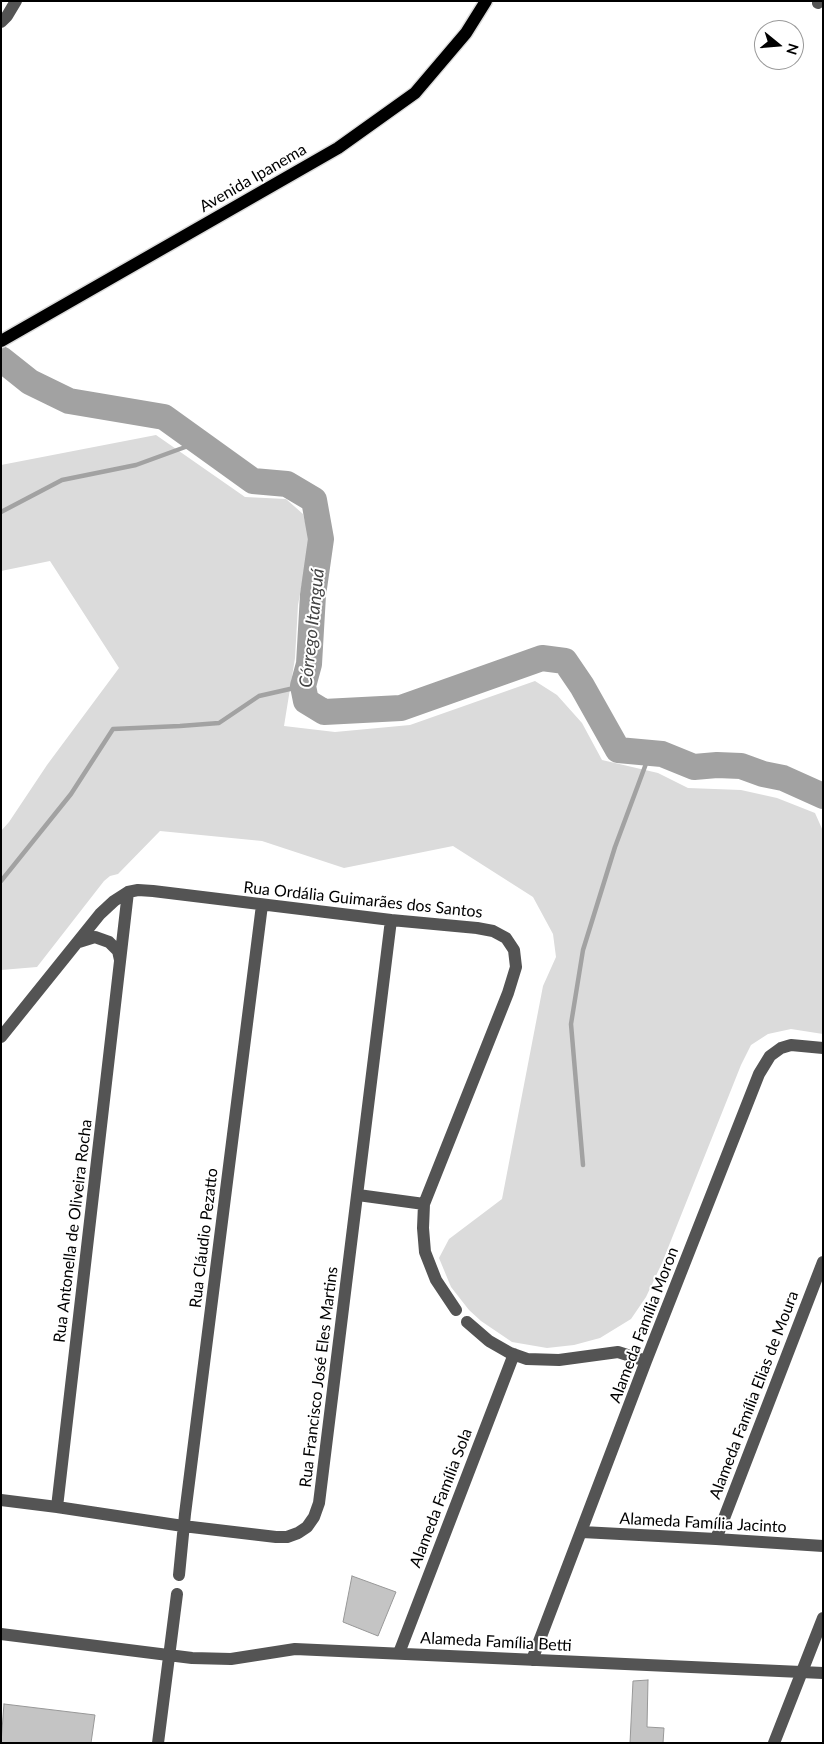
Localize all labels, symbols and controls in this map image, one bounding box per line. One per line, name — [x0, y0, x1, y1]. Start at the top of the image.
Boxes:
north arrow — [754, 20, 804, 70]
text: N — [783, 42, 803, 57]
street label: Avenida Ipanema — [196, 140, 310, 216]
water label: Córrego Itanguá — [295, 567, 329, 689]
street label: Rua Ordália Guimarães dos Santos — [243, 878, 483, 922]
street label: Rua Antonella de Oliveira Rocha — [50, 1118, 96, 1344]
street label: Rua Cláudio Pezatto — [186, 1167, 222, 1309]
street label: Alameda Família Moron — [605, 1244, 683, 1406]
street label: Rua Francisco José Eles Martins — [296, 1266, 342, 1488]
street label: Alameda Família Elias de Moura — [705, 1288, 803, 1502]
street label: Alameda Família Sola — [406, 1426, 476, 1570]
street label: Alameda Família Jacinto — [619, 1509, 787, 1537]
street label: Alameda Família Betti — [420, 1628, 572, 1656]

